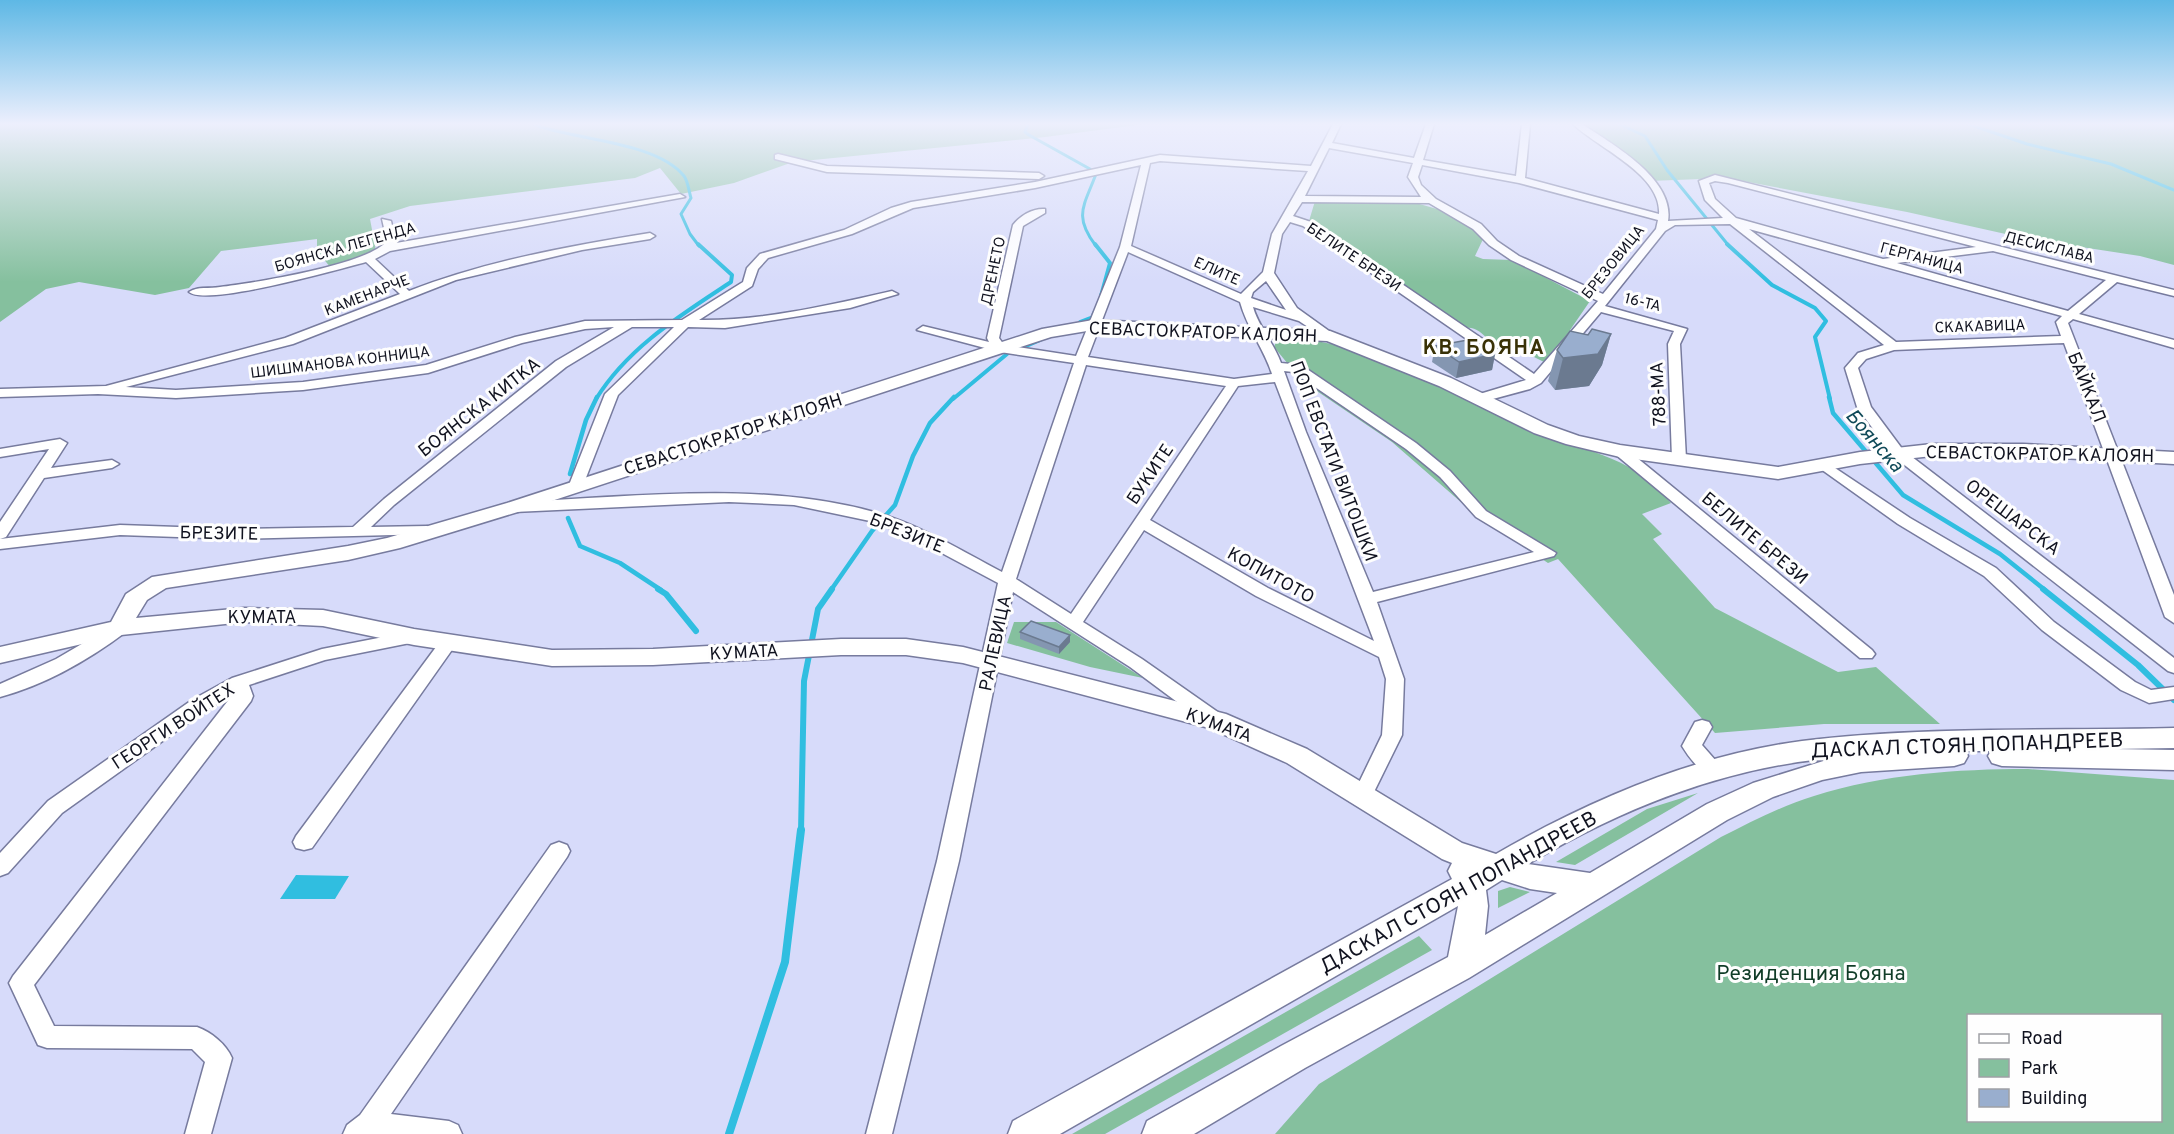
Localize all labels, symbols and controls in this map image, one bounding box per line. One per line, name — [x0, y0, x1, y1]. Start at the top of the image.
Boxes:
street label: БОЯНСКА ЛЕГЕНДА — [273, 219, 418, 278]
street label: БЕЛИТЕ БРЕЗИ — [1302, 220, 1404, 297]
street label: БРЕЗОВИЦА — [1578, 222, 1650, 304]
street label: ДЕСИСЛАВА — [2001, 228, 2096, 269]
street label: ДРЕНЕТО — [978, 235, 1011, 308]
street label: ГЕРГАНИЦА — [1878, 239, 1966, 280]
street label: ЕЛИТЕ — [1190, 254, 1243, 291]
street label: КАМЕНАРЧЕ — [322, 271, 413, 321]
street label: 16-ТА — [1622, 290, 1663, 317]
street label: СКАКАВИЦА — [1934, 316, 2026, 339]
street label: СЕВАСТОКРАТОР КАЛОЯН — [1088, 318, 1318, 349]
district label: КВ. БОЯНА — [1423, 336, 1545, 362]
street label: ШИШМАНОВА КОННИЦА — [249, 343, 431, 384]
street label: БАЙКАЛ — [2061, 348, 2112, 426]
street label: БОЯНСКА КИТКА — [414, 353, 546, 463]
street label: ПОП ЕВСТАТИ ВИТОШКИ — [1284, 358, 1382, 565]
street label: 788-МА — [1646, 361, 1673, 427]
street label: СЕВАСТОКРАТОР КАЛОЯН — [621, 389, 846, 482]
water label: Боянска — [1839, 404, 1909, 479]
street label: БУКИТЕ — [1123, 440, 1180, 510]
street label: СЕВАСТОКРАТОР КАЛОЯН — [1925, 442, 2155, 469]
street label: ОРЕШАРСКА — [1960, 475, 2064, 561]
street label: БЕЛИТЕ БРЕЗИ — [1696, 488, 1812, 590]
street label: БРЕЗИТЕ — [866, 509, 947, 560]
street label: БРЕЗИТЕ — [179, 522, 259, 547]
street label: КОПИТОТО — [1223, 543, 1318, 610]
street label: РАЛЕВИЦА — [975, 593, 1018, 693]
street label: КУМАТА — [227, 607, 297, 630]
street label: КУМАТА — [709, 640, 779, 667]
street label: ГЕОРГИ ВОЙТЕХ — [107, 677, 240, 776]
street label: КУМАТА — [1182, 704, 1255, 749]
street label: ДАСКАЛ СТОЯН ПОПАНДРЕЕВ — [1810, 728, 2124, 765]
street label: ДАСКАЛ СТОЯН ПОПАНДРЕЕВ — [1315, 806, 1602, 981]
park label: Резиденция Бояна — [1716, 961, 1906, 988]
legend — [1967, 1014, 2162, 1122]
text: Road — [2021, 1028, 2063, 1051]
text: Park — [2021, 1058, 2058, 1081]
text: Building — [2021, 1088, 2087, 1111]

